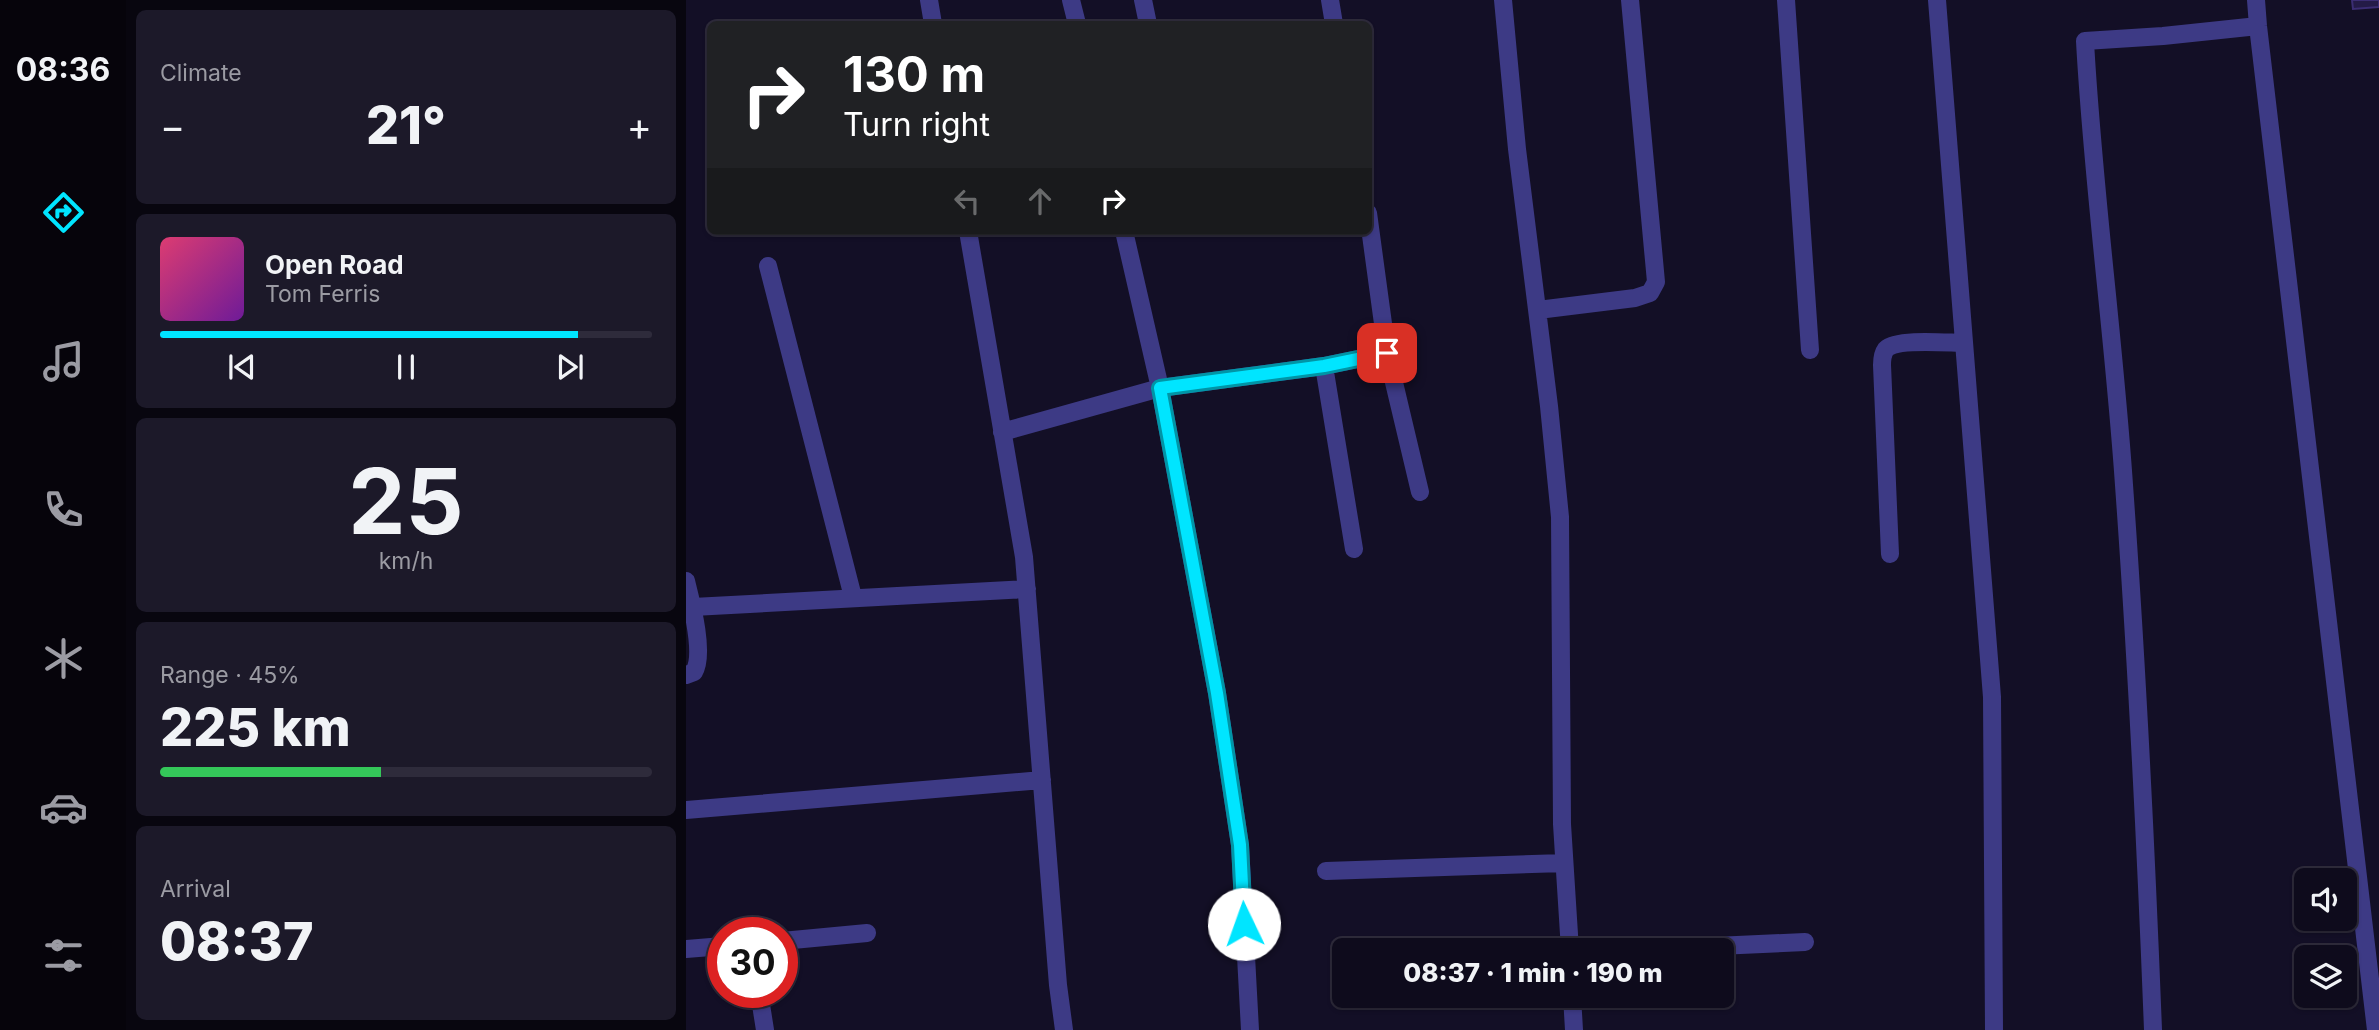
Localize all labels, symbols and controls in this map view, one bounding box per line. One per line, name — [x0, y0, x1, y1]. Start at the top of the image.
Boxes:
text: 130 m — [843, 45, 985, 104]
icon: right — [728, 49, 819, 140]
text: 08:36 — [16, 50, 110, 89]
text: Climate — [160, 59, 242, 87]
text: 21° — [366, 94, 446, 157]
text: − — [160, 103, 185, 149]
text: + — [627, 103, 652, 149]
text: Turn right — [843, 105, 990, 144]
icon: left — [948, 182, 986, 220]
icon: ahead — [1021, 182, 1059, 220]
icon: right — [1094, 182, 1132, 220]
icon: directions — [39, 188, 88, 237]
text: Open Road — [265, 249, 404, 280]
text: Tom Ferris — [265, 280, 380, 308]
pin — [1357, 323, 1417, 383]
icon: arrive — [1368, 334, 1406, 372]
icon: music — [39, 337, 88, 386]
icon: previous — [223, 348, 261, 386]
icon: pause — [387, 348, 425, 386]
icon: next — [551, 348, 589, 386]
text: 25 — [348, 446, 464, 556]
icon: phone — [39, 485, 88, 534]
text: km/h — [379, 547, 433, 575]
icon: climate — [39, 634, 88, 683]
text: Range · 45% — [160, 661, 300, 689]
text: 225 km — [160, 696, 351, 759]
icon: car — [39, 783, 88, 832]
map controls — [2294, 868, 2357, 1008]
button: sound — [2294, 868, 2357, 931]
text: Arrival — [160, 875, 231, 903]
position arrow — [1207, 887, 1281, 961]
text: 08:37 — [160, 910, 314, 973]
speed limit sign: 30 — [707, 917, 798, 1008]
icon: filters — [39, 931, 88, 980]
button: layers — [2294, 945, 2357, 1008]
text: 08:37 · 1 min · 190 m — [1403, 957, 1663, 988]

